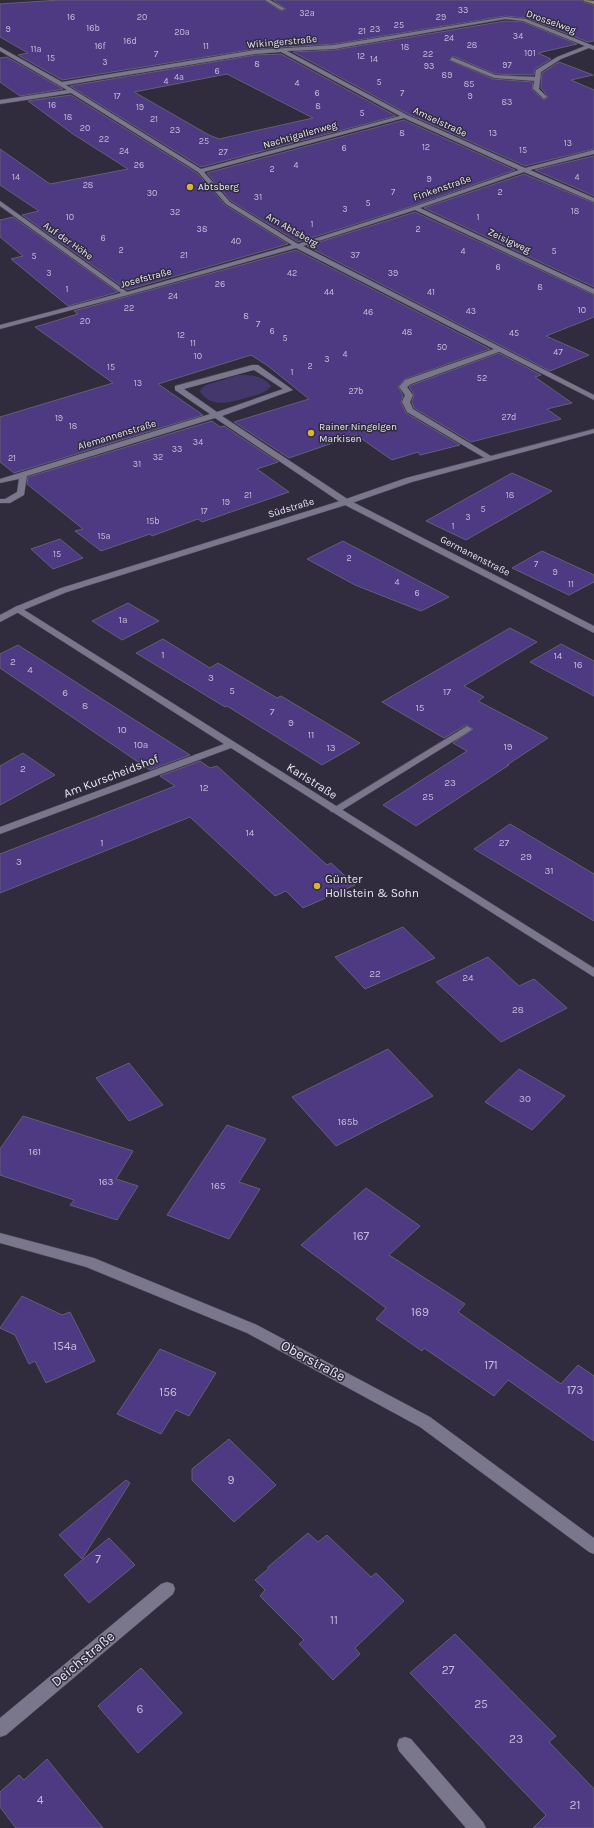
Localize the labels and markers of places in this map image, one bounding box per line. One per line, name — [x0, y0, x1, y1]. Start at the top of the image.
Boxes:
place label: Abtsberg — [198, 181, 239, 193]
marker: Abtsberg — [185, 182, 195, 192]
place label: Rainer Ningelgen Markisen — [319, 421, 397, 445]
marker: Rainer Ningelgen Markisen — [306, 428, 316, 438]
place label: Günter Hollstein & Sohn — [325, 872, 419, 900]
marker: Günter Hollstein & Sohn — [312, 881, 322, 891]

